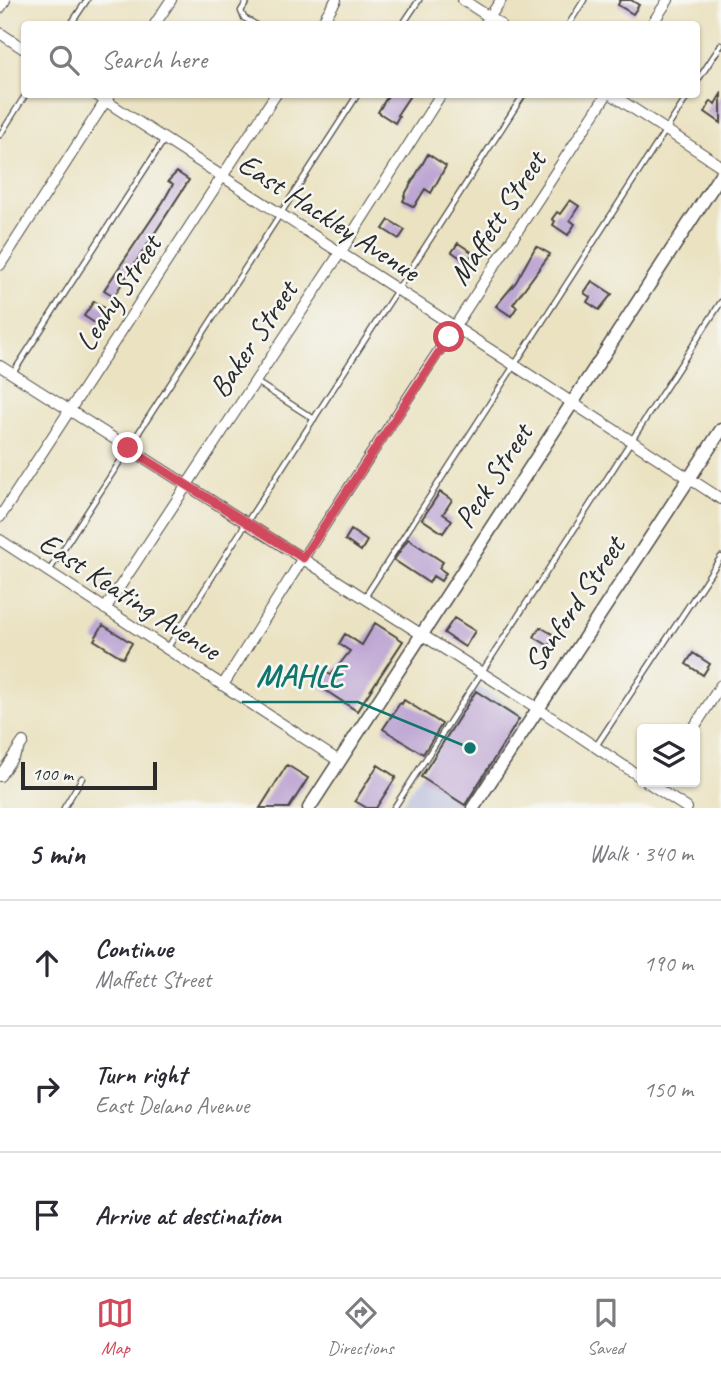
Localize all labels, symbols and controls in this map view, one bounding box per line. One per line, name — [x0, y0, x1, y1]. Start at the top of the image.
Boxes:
search box — [21, 21, 700, 98]
icon: search — [45, 41, 83, 79]
text: Search here — [101, 43, 207, 76]
street label: Maffett Street — [440, 142, 556, 292]
street label: East Hackley Avenue — [231, 144, 429, 291]
street label: Leahy Street — [66, 225, 171, 358]
street label: Baker Street — [200, 271, 307, 404]
route start — [433, 321, 464, 352]
street label: Peck Street — [445, 414, 542, 535]
route end — [112, 432, 143, 463]
street label: East Keating Avenue — [32, 523, 230, 670]
street label: Sanford Street — [515, 527, 635, 679]
callout: MAHLE — [242, 649, 358, 702]
text: MAHLE — [256, 655, 349, 696]
map controls — [637, 724, 700, 787]
button: layers — [637, 724, 700, 787]
scale bar — [21, 759, 158, 791]
text: 100 m — [32, 762, 73, 786]
text: 5 min — [28, 835, 85, 873]
text: Walk · 340 m — [589, 839, 693, 868]
text: Continue — [95, 932, 173, 965]
icon: ahead — [28, 944, 66, 982]
text: 190 m — [644, 949, 693, 978]
text: Maffett Street — [95, 965, 211, 994]
text: Turn right — [95, 1058, 186, 1091]
icon: right — [28, 1070, 66, 1108]
text: 150 m — [644, 1075, 693, 1104]
text: East Delano Avenue — [95, 1091, 249, 1120]
icon: arrive — [28, 1196, 66, 1234]
text: Arrive at destination — [95, 1199, 281, 1232]
tab: Map — [96, 1294, 134, 1360]
tab: Directions — [327, 1294, 394, 1360]
tab: Saved — [587, 1294, 625, 1360]

